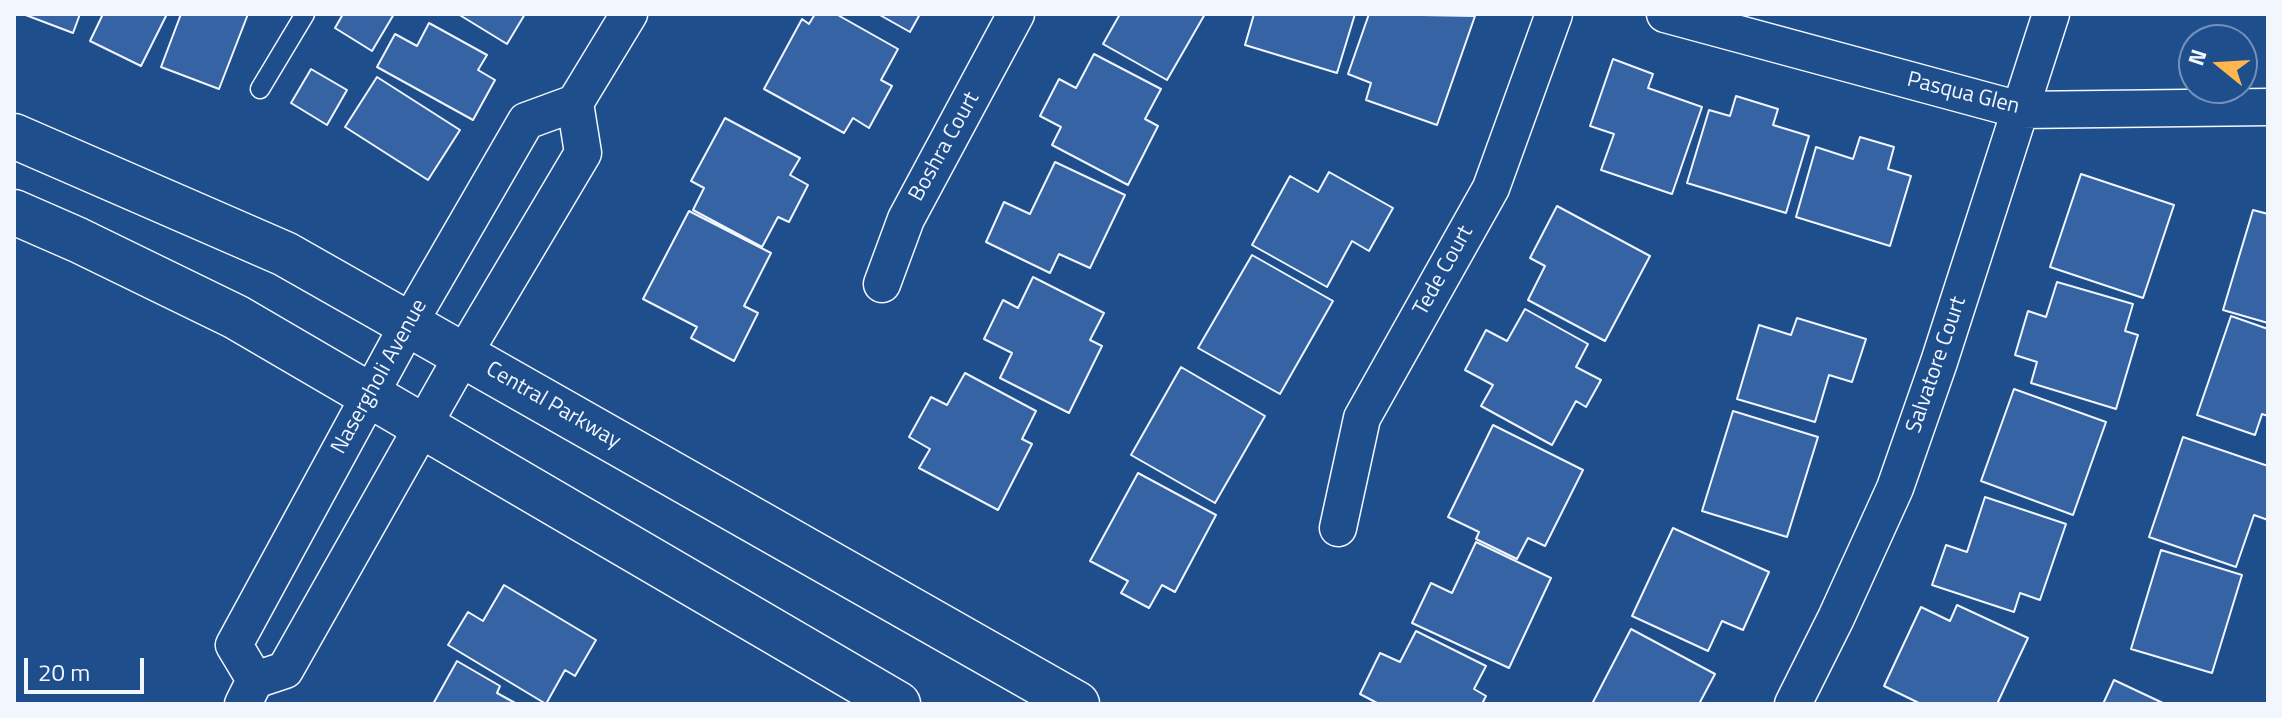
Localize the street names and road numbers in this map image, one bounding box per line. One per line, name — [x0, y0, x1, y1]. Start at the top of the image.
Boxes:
street label: Pasqua Glen — [1904, 67, 2022, 121]
street label: Boshra Court — [904, 88, 986, 206]
street label: Tede Court — [1409, 221, 1479, 321]
street label: Salvatore Court — [1901, 293, 1973, 437]
street label: Nasergholi Avenue — [327, 295, 433, 459]
street label: Central Parkway — [481, 357, 625, 455]

